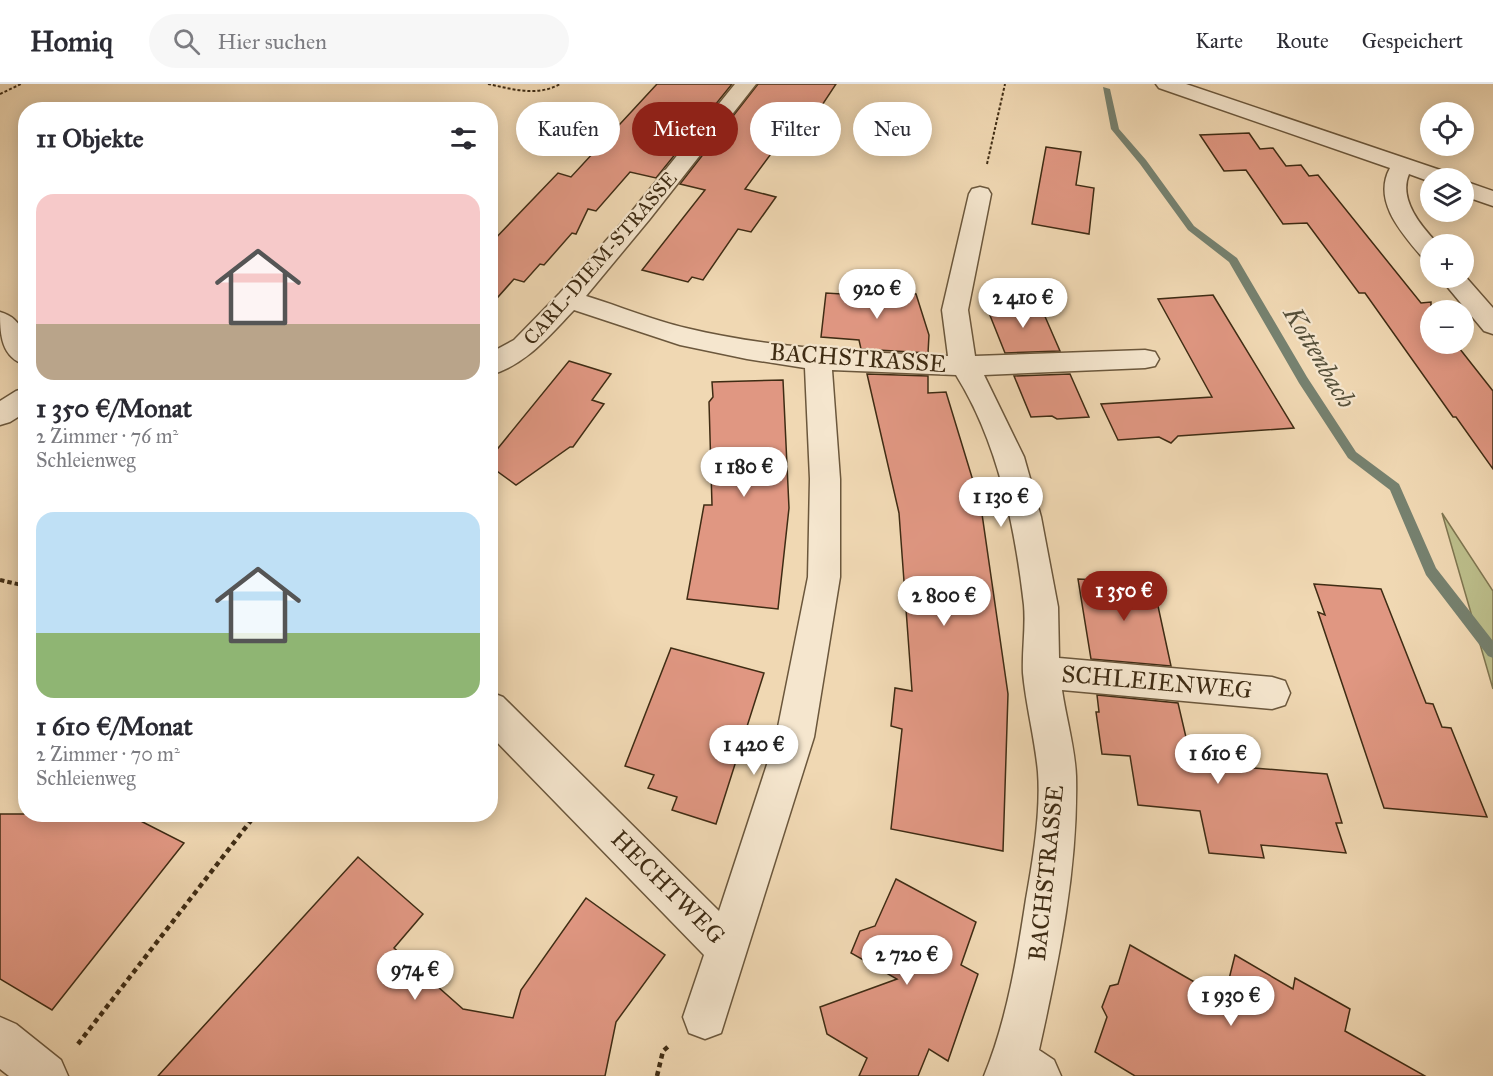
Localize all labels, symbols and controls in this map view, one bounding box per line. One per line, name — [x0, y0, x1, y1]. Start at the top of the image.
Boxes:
search box — [149, 14, 569, 68]
text: Homiq — [30, 24, 113, 59]
icon: search — [170, 25, 203, 58]
text: Hier suchen — [218, 28, 327, 55]
text: Karte — [1195, 28, 1243, 54]
text: Route — [1276, 28, 1329, 54]
text: Gespeichert — [1362, 28, 1463, 54]
chip: Kaufen — [516, 102, 620, 156]
chip: Mieten — [632, 102, 738, 156]
chip: Filter — [750, 102, 841, 156]
chip: Neu — [853, 102, 932, 156]
map controls — [1420, 102, 1474, 354]
button: locate — [1420, 102, 1474, 156]
text: 11 Objekte — [36, 122, 144, 154]
icon: filters — [447, 122, 480, 155]
street label: CARL-DIEM-STRASSE — [518, 167, 682, 349]
button: layers — [1420, 168, 1474, 222]
icon: home — [204, 233, 312, 341]
button: + — [1420, 234, 1474, 288]
pin: 920 € — [835, 269, 919, 320]
text: 920 € — [853, 276, 901, 300]
pin: 2 410 € — [968, 278, 1078, 329]
text: 2 410 € — [992, 285, 1054, 309]
water label: Kottenbach — [1276, 298, 1363, 414]
button: − — [1420, 300, 1474, 354]
street label: BACHSTRASSE — [769, 337, 947, 379]
text: 1 350 €/Monat — [36, 392, 192, 424]
text: 2 Zimmer · 76 m² — [36, 424, 178, 448]
pin: 1 180 € — [689, 447, 799, 498]
text: Schleienweg — [36, 448, 136, 472]
text: 1 180 € — [715, 454, 773, 478]
pin: 1 130 € — [946, 477, 1056, 528]
text: 1 130 € — [973, 484, 1029, 508]
icon: home — [204, 551, 312, 659]
pin: 1 350 € — [1069, 571, 1179, 622]
pin: 2 800 € — [889, 576, 999, 627]
text: 1 350 € — [1095, 578, 1153, 602]
text: 2 800 € — [912, 583, 976, 607]
street label: SCHLEIENWEG — [1060, 659, 1254, 705]
text: 1 610 €/Monat — [36, 710, 193, 742]
pin: 1 420 € — [699, 725, 809, 776]
text: 1 420 € — [723, 732, 785, 756]
pin: 1 610 € — [1163, 734, 1273, 785]
text: 1 610 € — [1189, 741, 1247, 765]
text: 2 Zimmer · 70 m² — [36, 742, 180, 766]
text: Schleienweg — [36, 766, 136, 790]
street label: BACHSTRASSE — [1022, 784, 1070, 962]
street label: HECHTWEG — [605, 824, 731, 950]
pin: 2 720 € — [852, 935, 962, 986]
text: 2 720 € — [876, 942, 938, 966]
pin: 974 € — [373, 950, 457, 1001]
text: 974 € — [391, 957, 439, 981]
pin: 1 930 € — [1176, 976, 1286, 1027]
text: 1 930 € — [1201, 983, 1261, 1007]

